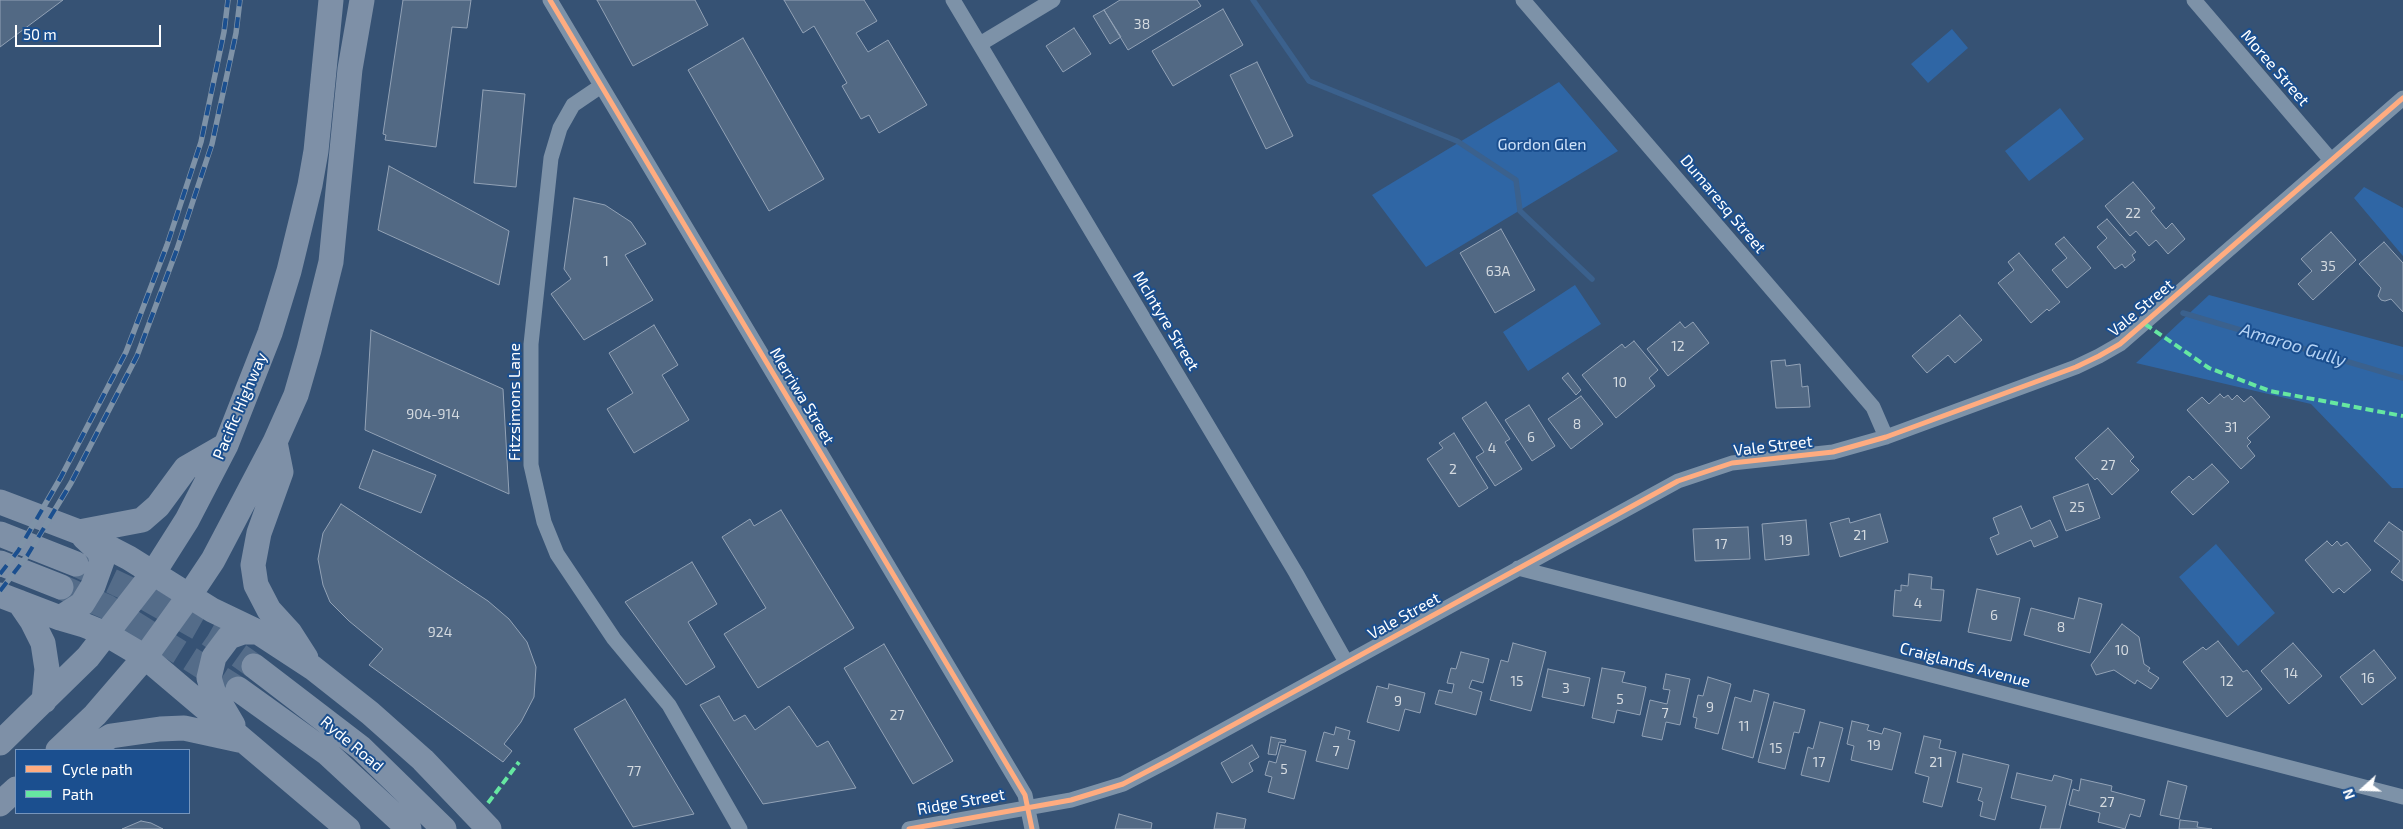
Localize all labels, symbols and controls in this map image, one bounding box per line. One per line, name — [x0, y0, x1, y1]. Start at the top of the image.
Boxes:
scale bar — [18, 15, 164, 47]
house number: 38 — [1134, 16, 1150, 32]
text: 50 m — [23, 25, 57, 43]
street label: Moree Street — [2237, 26, 2313, 110]
park label: Gordon Glen — [1497, 135, 1587, 155]
street label: Dumaresq Street — [1676, 151, 1770, 257]
house number: 22 — [2125, 205, 2141, 221]
house number: 1 — [603, 253, 609, 269]
house number: 35 — [2320, 258, 2336, 274]
house number: 63A — [1486, 263, 1510, 279]
street label: McIntyre Street — [1129, 268, 1203, 374]
street label: Vale Street — [2104, 275, 2178, 341]
water label: Amaroo Gully — [2237, 319, 2349, 371]
house number: 12 — [1671, 338, 1685, 354]
street label: Fitzsimons Lane — [505, 343, 525, 461]
street label: Merriwa Street — [766, 344, 838, 448]
street label: Pacific Highway — [209, 350, 271, 462]
house number: 10 — [1613, 374, 1627, 390]
house number: 904-914 — [406, 406, 460, 422]
house number: 8 — [1573, 416, 1581, 432]
house number: 31 — [2224, 419, 2238, 435]
house number: 6 — [1527, 429, 1535, 445]
street label: Vale Street — [1732, 432, 1814, 460]
house number: 4 — [1488, 440, 1496, 456]
house number: 27 — [2100, 457, 2116, 473]
house number: 2 — [1449, 461, 1457, 477]
house number: 25 — [2069, 499, 2085, 515]
house number: 21 — [1853, 527, 1867, 543]
house number: 19 — [1779, 532, 1793, 548]
house number: 17 — [1715, 536, 1727, 552]
street label: Vale Street — [1365, 588, 1443, 644]
house number: 4 — [1914, 595, 1922, 611]
house number: 6 — [1990, 607, 1998, 623]
house number: 8 — [2057, 619, 2065, 635]
house number: 924 — [428, 624, 452, 640]
street label: Craiglands Avenue — [1898, 638, 2032, 692]
house number: 10 — [2115, 642, 2129, 658]
house number: 14 — [2284, 665, 2298, 681]
house number: 16 — [2361, 670, 2375, 686]
house number: 15 — [1510, 673, 1524, 689]
house number: 12 — [2220, 673, 2234, 689]
house number: 3 — [1562, 680, 1570, 696]
house number: 5 — [1616, 691, 1624, 707]
house number: 9 — [1394, 693, 1402, 709]
house number: 9 — [1706, 699, 1714, 715]
house number: 7 — [1661, 705, 1669, 721]
house number: 27 — [889, 707, 905, 723]
street label: Ryde Road — [317, 712, 387, 776]
house number: 11 — [1738, 718, 1750, 734]
house number: 19 — [1867, 737, 1881, 753]
house number: 15 — [1769, 740, 1783, 756]
house number: 7 — [1332, 743, 1340, 759]
legend — [15, 749, 190, 814]
house number: 17 — [1813, 754, 1825, 770]
house number: 21 — [1929, 754, 1943, 770]
text: Cycle path — [62, 760, 133, 778]
house number: 5 — [1280, 761, 1288, 777]
house number: 77 — [627, 763, 641, 779]
north arrow — [2338, 764, 2388, 814]
text: Path — [62, 785, 93, 803]
street label: Ridge Street — [916, 785, 1006, 819]
text: N — [2339, 787, 2358, 802]
house number: 27 — [2099, 794, 2115, 810]

